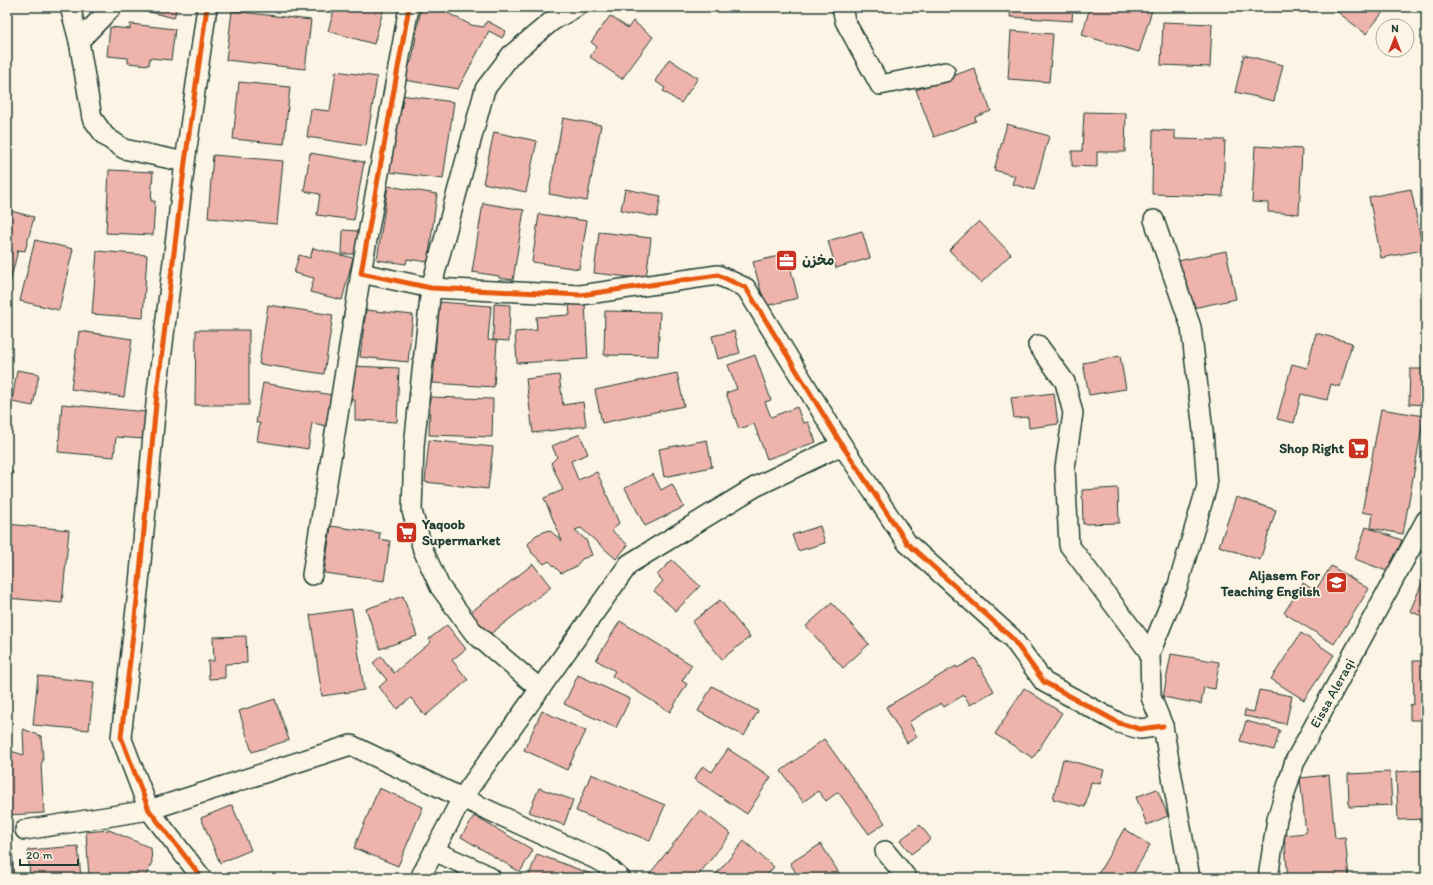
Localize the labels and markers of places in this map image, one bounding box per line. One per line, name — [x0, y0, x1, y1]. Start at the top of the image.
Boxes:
office icon: مخزن — [774, 247, 800, 273]
place label: مخزن — [802, 252, 834, 269]
supermarket icon: Shop Right — [1346, 435, 1372, 461]
place label: Shop Right — [1279, 440, 1345, 457]
place label: Yaqoob Supermarket — [421, 516, 501, 549]
supermarket icon: Yaqoob Supermarket — [394, 519, 420, 545]
place label: Aljasem For Teaching Engilsh — [1220, 567, 1321, 600]
school or university icon: Aljasem For Teaching Engilsh — [1323, 570, 1349, 596]

